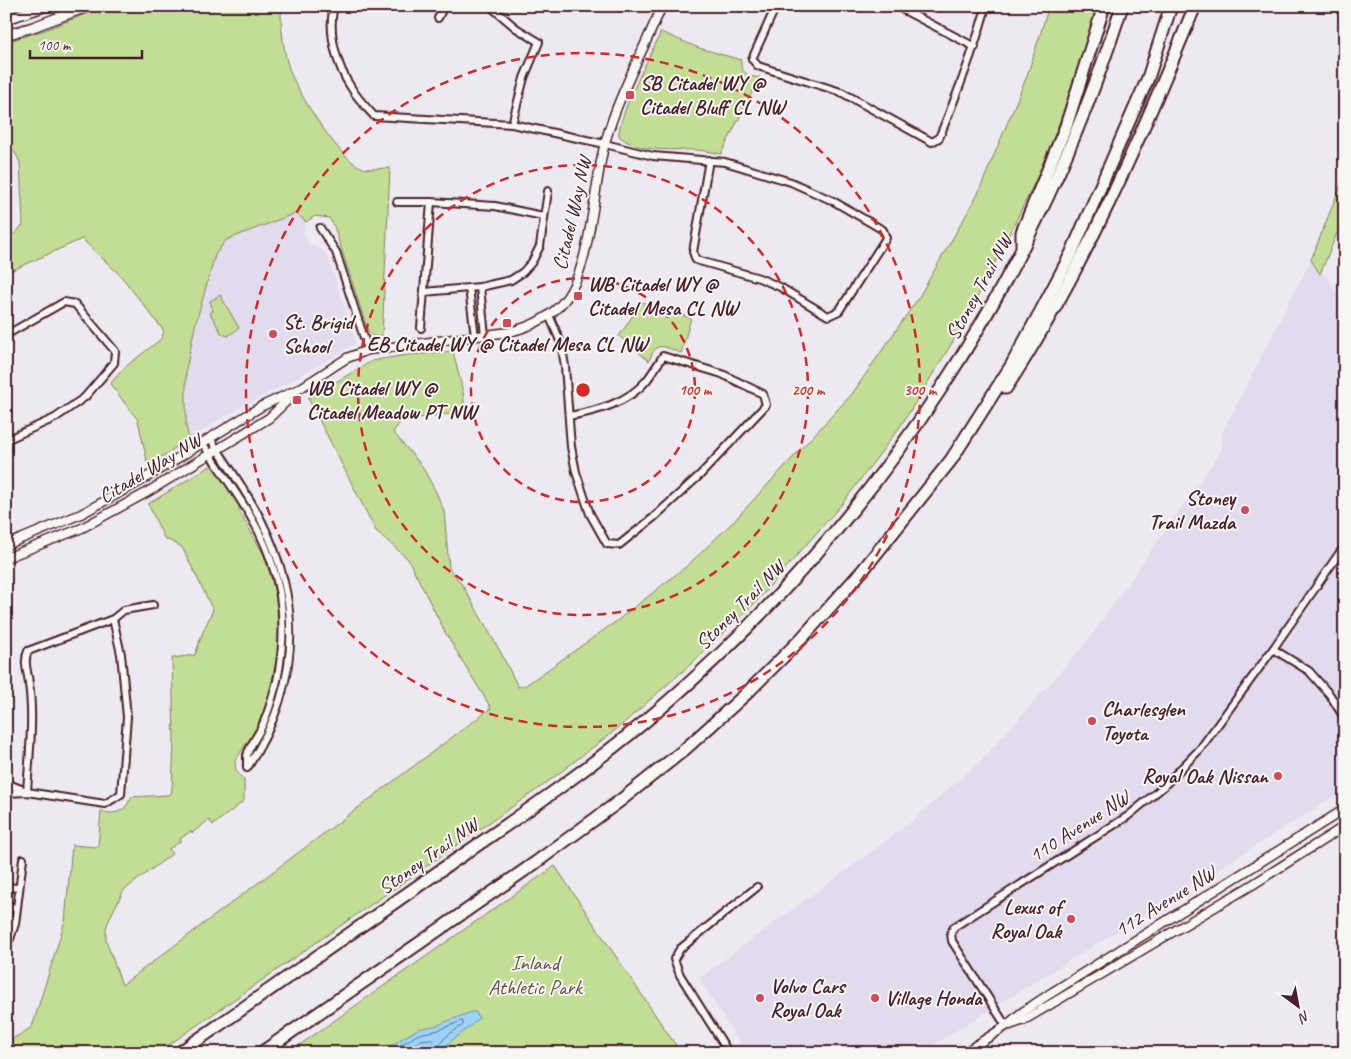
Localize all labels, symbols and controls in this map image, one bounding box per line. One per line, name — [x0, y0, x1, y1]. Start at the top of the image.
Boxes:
scale bar — [30, 28, 142, 60]
text: 100 m — [38, 36, 72, 55]
place label: SB Citadel WY @ Citadel Bluff CL NW — [640, 70, 788, 120]
marker: SB Citadel WY @ Citadel Bluff CL NW — [624, 89, 636, 101]
street label: Citadel Way NW — [546, 151, 598, 272]
street label: Stoney Trail NW — [939, 227, 1020, 344]
place label: WB Citadel WY @ Citadel Mesa CL NW — [588, 271, 741, 321]
marker: WB Citadel WY @ Citadel Mesa CL NW — [572, 290, 584, 302]
place label: St. Brigid School — [283, 309, 357, 359]
marker: EB Citadel WY @ Citadel Mesa CL NW — [501, 317, 513, 329]
marker: St. Brigid School — [267, 328, 279, 340]
place label: EB Citadel WY @ Citadel Mesa CL NW — [367, 331, 650, 357]
place label: WB Citadel WY @ Citadel Meadow PT NW — [307, 375, 480, 425]
centre of rings — [574, 381, 592, 399]
text: 100 m — [679, 381, 713, 400]
text: 200 m — [792, 381, 826, 400]
text: 300 m — [904, 381, 938, 400]
marker: WB Citadel WY @ Citadel Meadow PT NW — [291, 394, 303, 406]
street label: Citadel Way NW — [94, 426, 209, 509]
place label: Stoney Trail Mazda — [1149, 485, 1238, 535]
marker: Stoney Trail Mazda — [1239, 504, 1251, 516]
street label: Stoney Trail NW — [690, 552, 793, 655]
place label: Charlesglen Toyota — [1102, 696, 1186, 746]
marker: Charlesglen Toyota — [1086, 715, 1098, 727]
place label: Royal Oak Nissan — [1142, 763, 1269, 789]
marker: Royal Oak Nissan — [1272, 770, 1284, 782]
street label: 110 Avenue NW — [1024, 783, 1136, 868]
street label: Stoney Trail NW — [373, 810, 486, 900]
street label: 112 Avenue NW — [1110, 859, 1222, 942]
place label: Lexus of Royal Oak — [991, 894, 1067, 944]
marker: Lexus of Royal Oak — [1065, 913, 1077, 925]
park label: Inland Athletic Park — [488, 950, 584, 1000]
place label: Volvo Cars Royal Oak — [770, 973, 847, 1023]
north arrow — [1274, 982, 1324, 1032]
place label: Village Honda — [885, 985, 983, 1011]
marker: Volvo Cars Royal Oak — [754, 992, 766, 1004]
marker: Village Honda — [869, 992, 881, 1004]
text: N — [1294, 1007, 1313, 1027]

